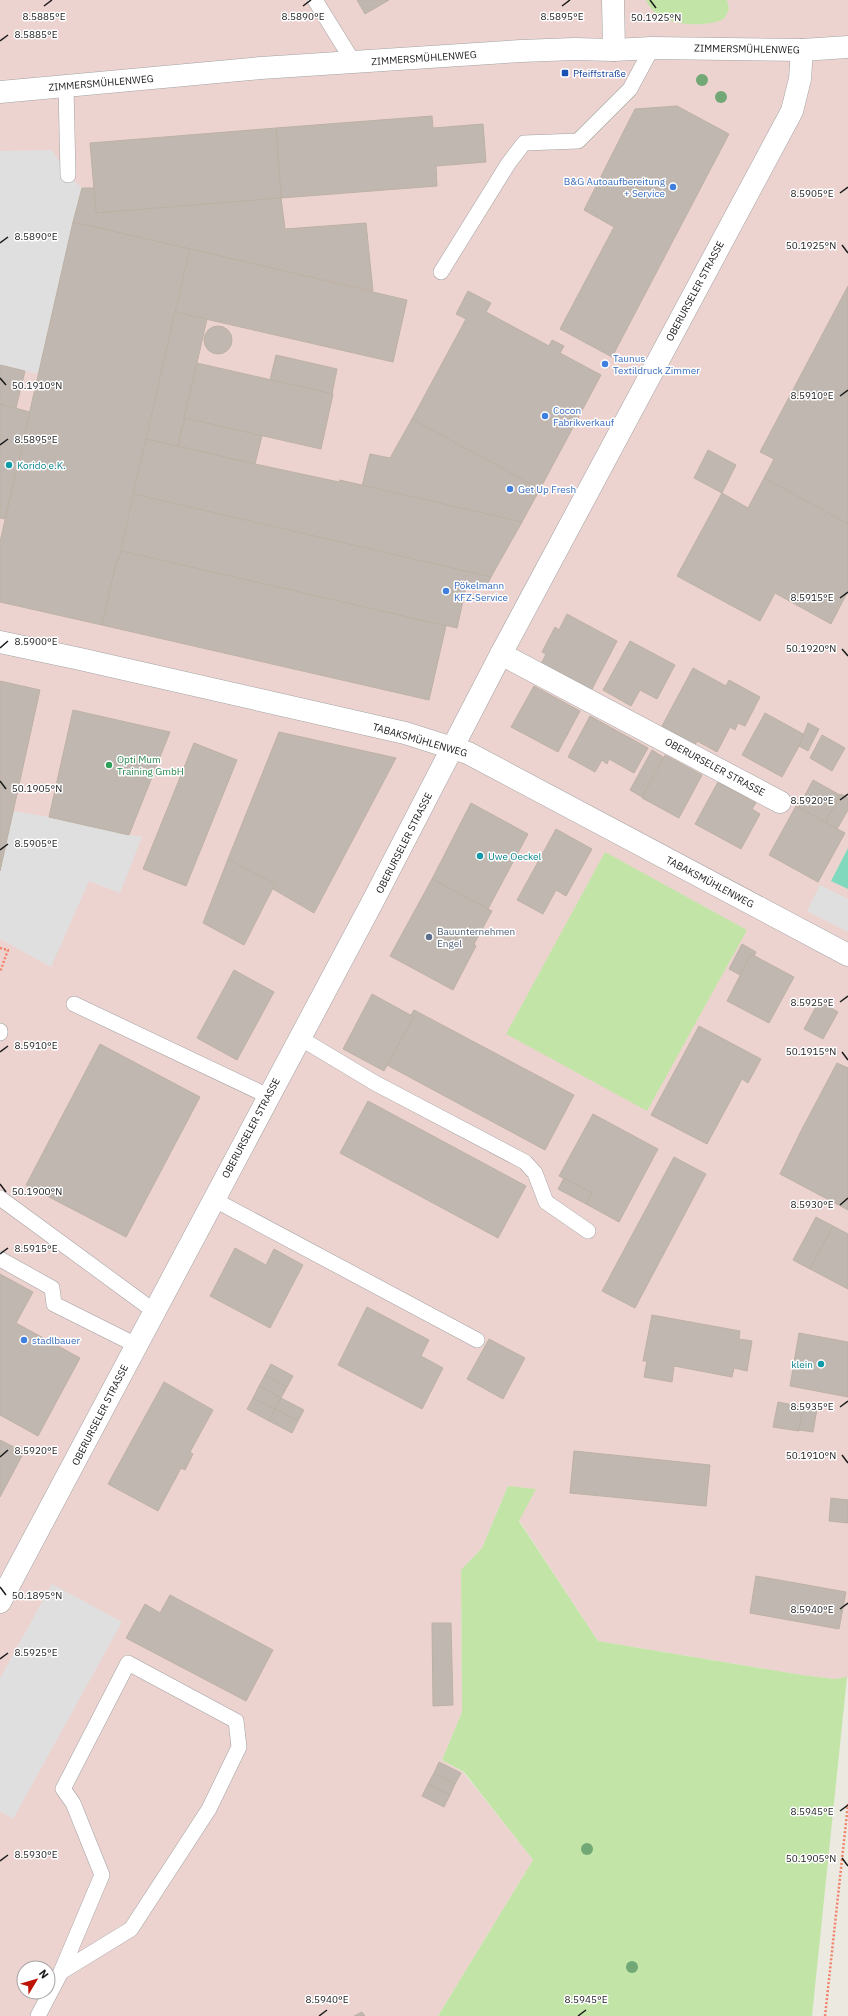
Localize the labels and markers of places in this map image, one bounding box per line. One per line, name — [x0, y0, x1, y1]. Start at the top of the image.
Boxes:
place label: Pfeiffstraße — [573, 67, 626, 80]
marker: Pfeiffstraße — [560, 68, 570, 78]
place label: B&G Autoaufbereitung + Service — [564, 175, 666, 200]
marker: B&G Autoaufbereitung + Service — [668, 182, 678, 192]
place label: Taunus Textildruck Zimmer — [613, 352, 700, 377]
marker: Taunus Textildruck Zimmer — [600, 359, 610, 369]
place label: Cocon Fabrikverkauf — [553, 404, 615, 429]
marker: Cocon Fabrikverkauf — [540, 411, 550, 421]
place label: Korido e.K. — [17, 459, 66, 472]
marker: Korido e.K. — [4, 460, 14, 470]
place label: Get Up Fresh — [518, 483, 576, 496]
marker: Get Up Fresh — [505, 484, 515, 494]
place label: Pökelmann KFZ-Service — [454, 579, 509, 604]
marker: Pökelmann KFZ-Service — [441, 586, 451, 596]
place label: Opti Mum Training GmbH — [117, 753, 184, 778]
marker: Opti Mum Training GmbH — [104, 760, 114, 770]
place label: Uwe Oeckel — [488, 850, 541, 863]
marker: Uwe Oeckel — [475, 851, 485, 861]
place label: Bauunternehmen Engel — [437, 925, 515, 950]
marker: Bauunternehmen Engel — [424, 932, 434, 942]
place label: stadlbauer — [32, 1334, 80, 1347]
marker: stadlbauer — [19, 1335, 29, 1345]
place label: klein — [791, 1358, 813, 1371]
marker: klein — [816, 1359, 826, 1369]

